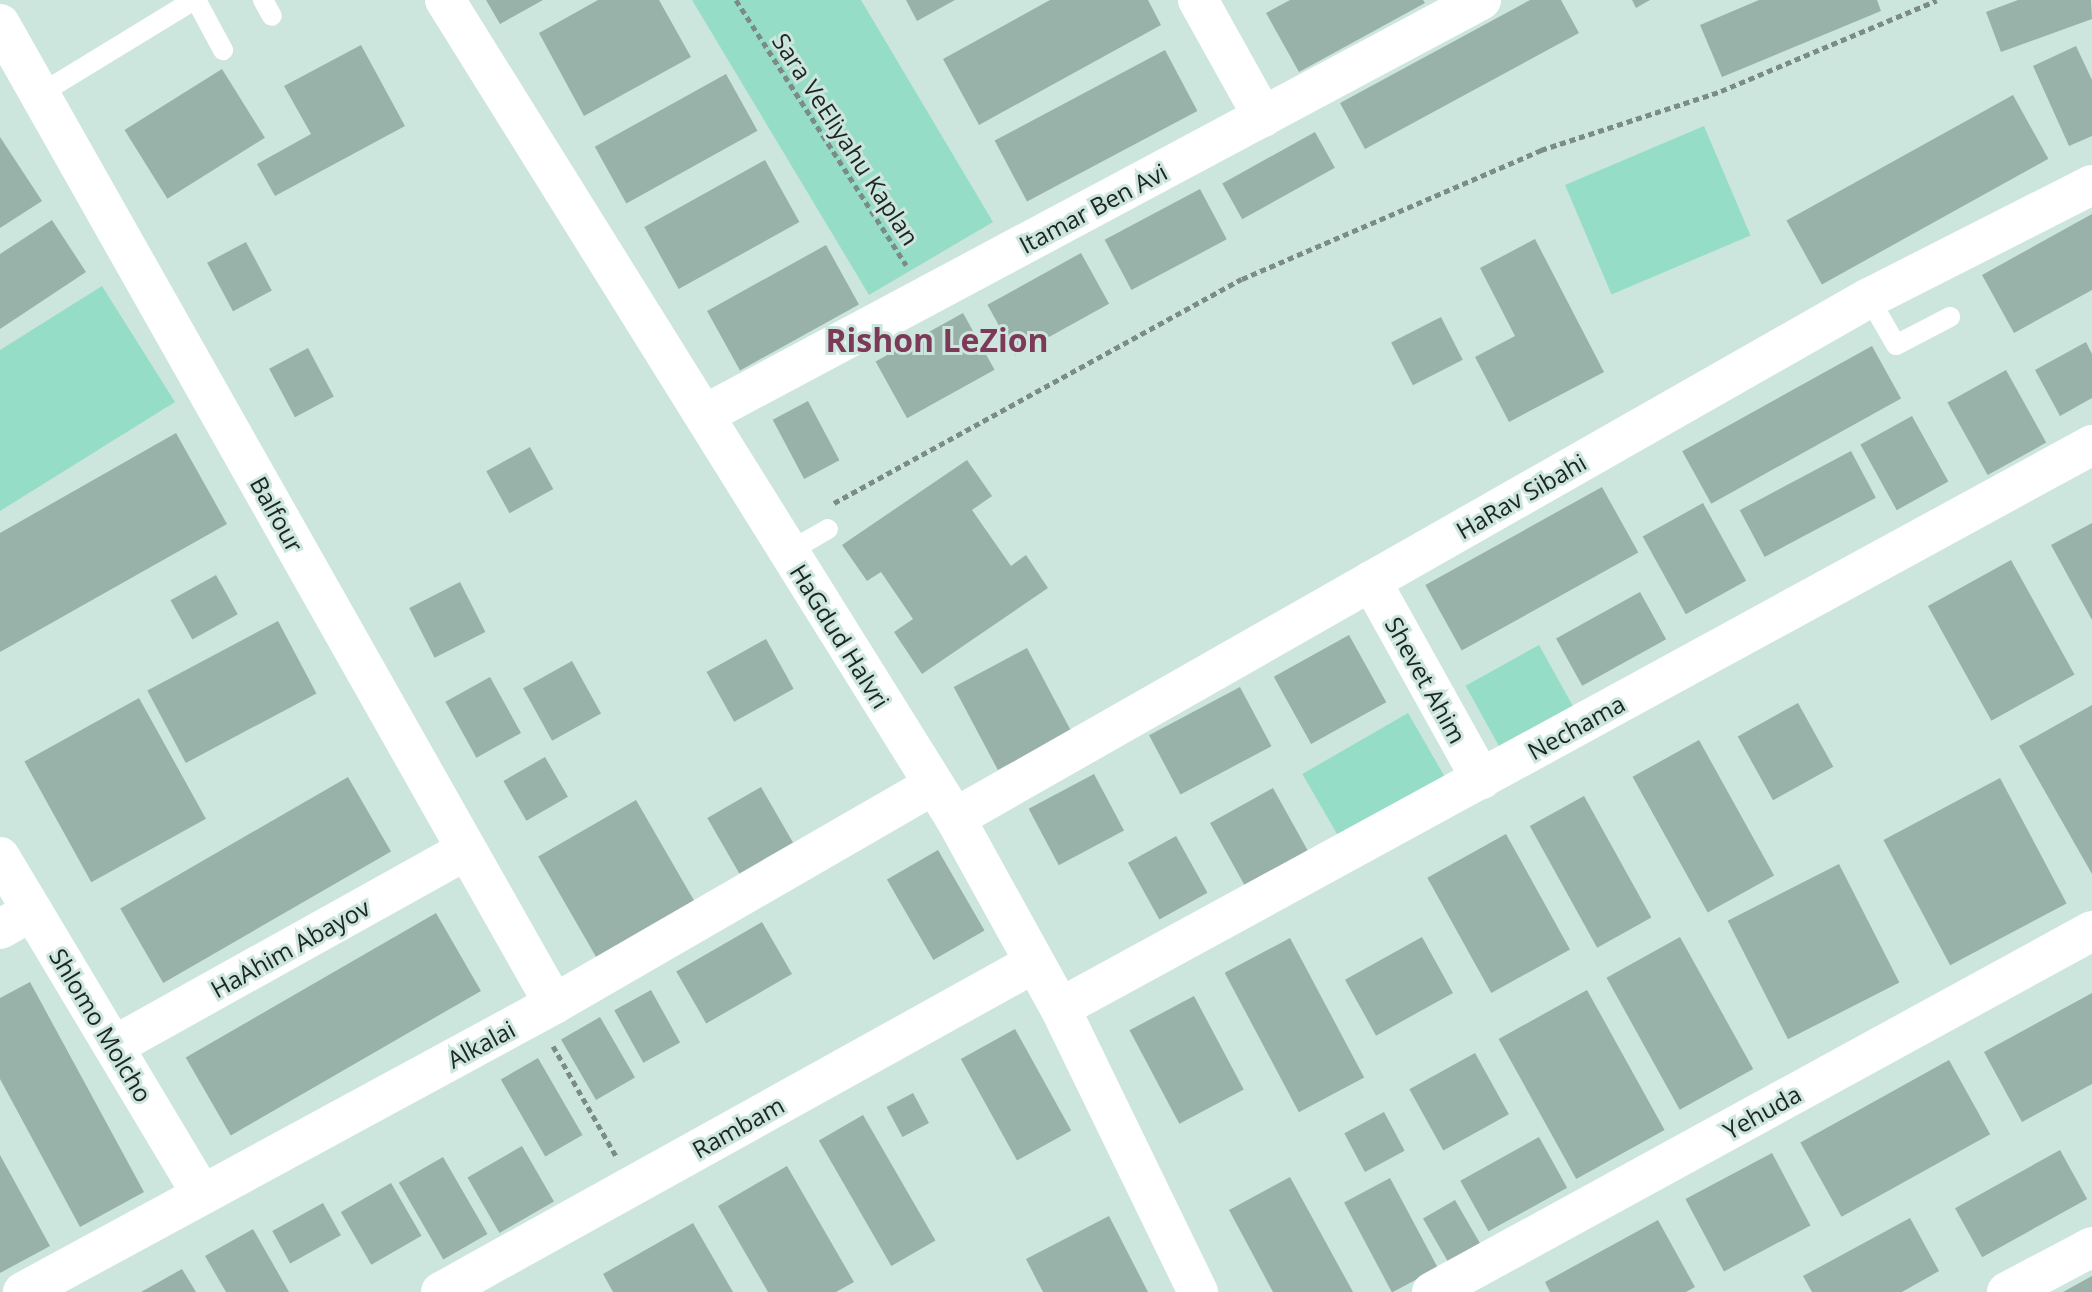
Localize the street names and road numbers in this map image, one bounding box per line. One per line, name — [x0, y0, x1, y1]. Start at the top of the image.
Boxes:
street label: Sara VeEliyahu Kaplan — [767, 28, 925, 250]
street label: Itamar Ben Avi — [1014, 157, 1172, 259]
street label: HaRav Sibahi — [1451, 447, 1591, 545]
street label: Balfour — [245, 471, 309, 557]
street label: HaGdud HaIvri — [784, 559, 896, 713]
street label: Shevet Ahim — [1380, 612, 1472, 748]
street label: Nechama — [1522, 689, 1630, 765]
street label: HaAhim Abayov — [206, 892, 374, 1004]
street label: Shlomo Molcho — [44, 943, 158, 1107]
street label: Alkalai — [442, 1014, 520, 1074]
street label: Yehuda — [1718, 1079, 1806, 1145]
street label: Rambam — [687, 1090, 789, 1164]

